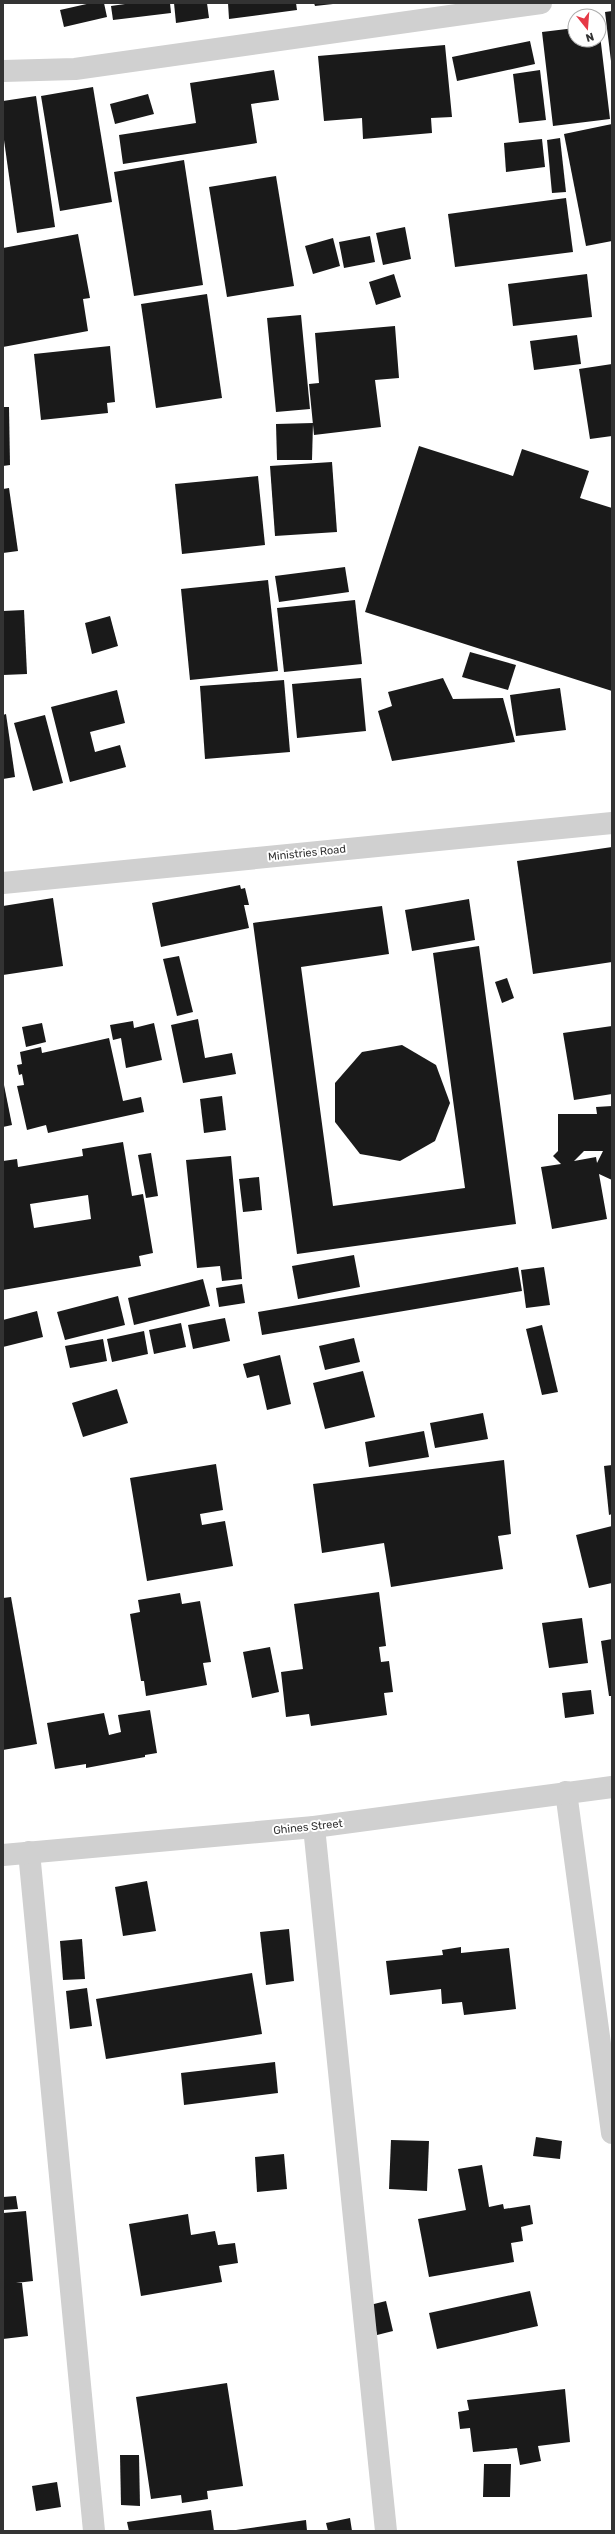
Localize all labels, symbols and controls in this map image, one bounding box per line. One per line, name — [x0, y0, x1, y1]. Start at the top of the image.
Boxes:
north arrow — [567, 8, 607, 48]
text: N — [584, 30, 595, 44]
street label: Ministries Road — [268, 842, 346, 864]
street label: Ghines Street — [273, 1817, 344, 1837]

